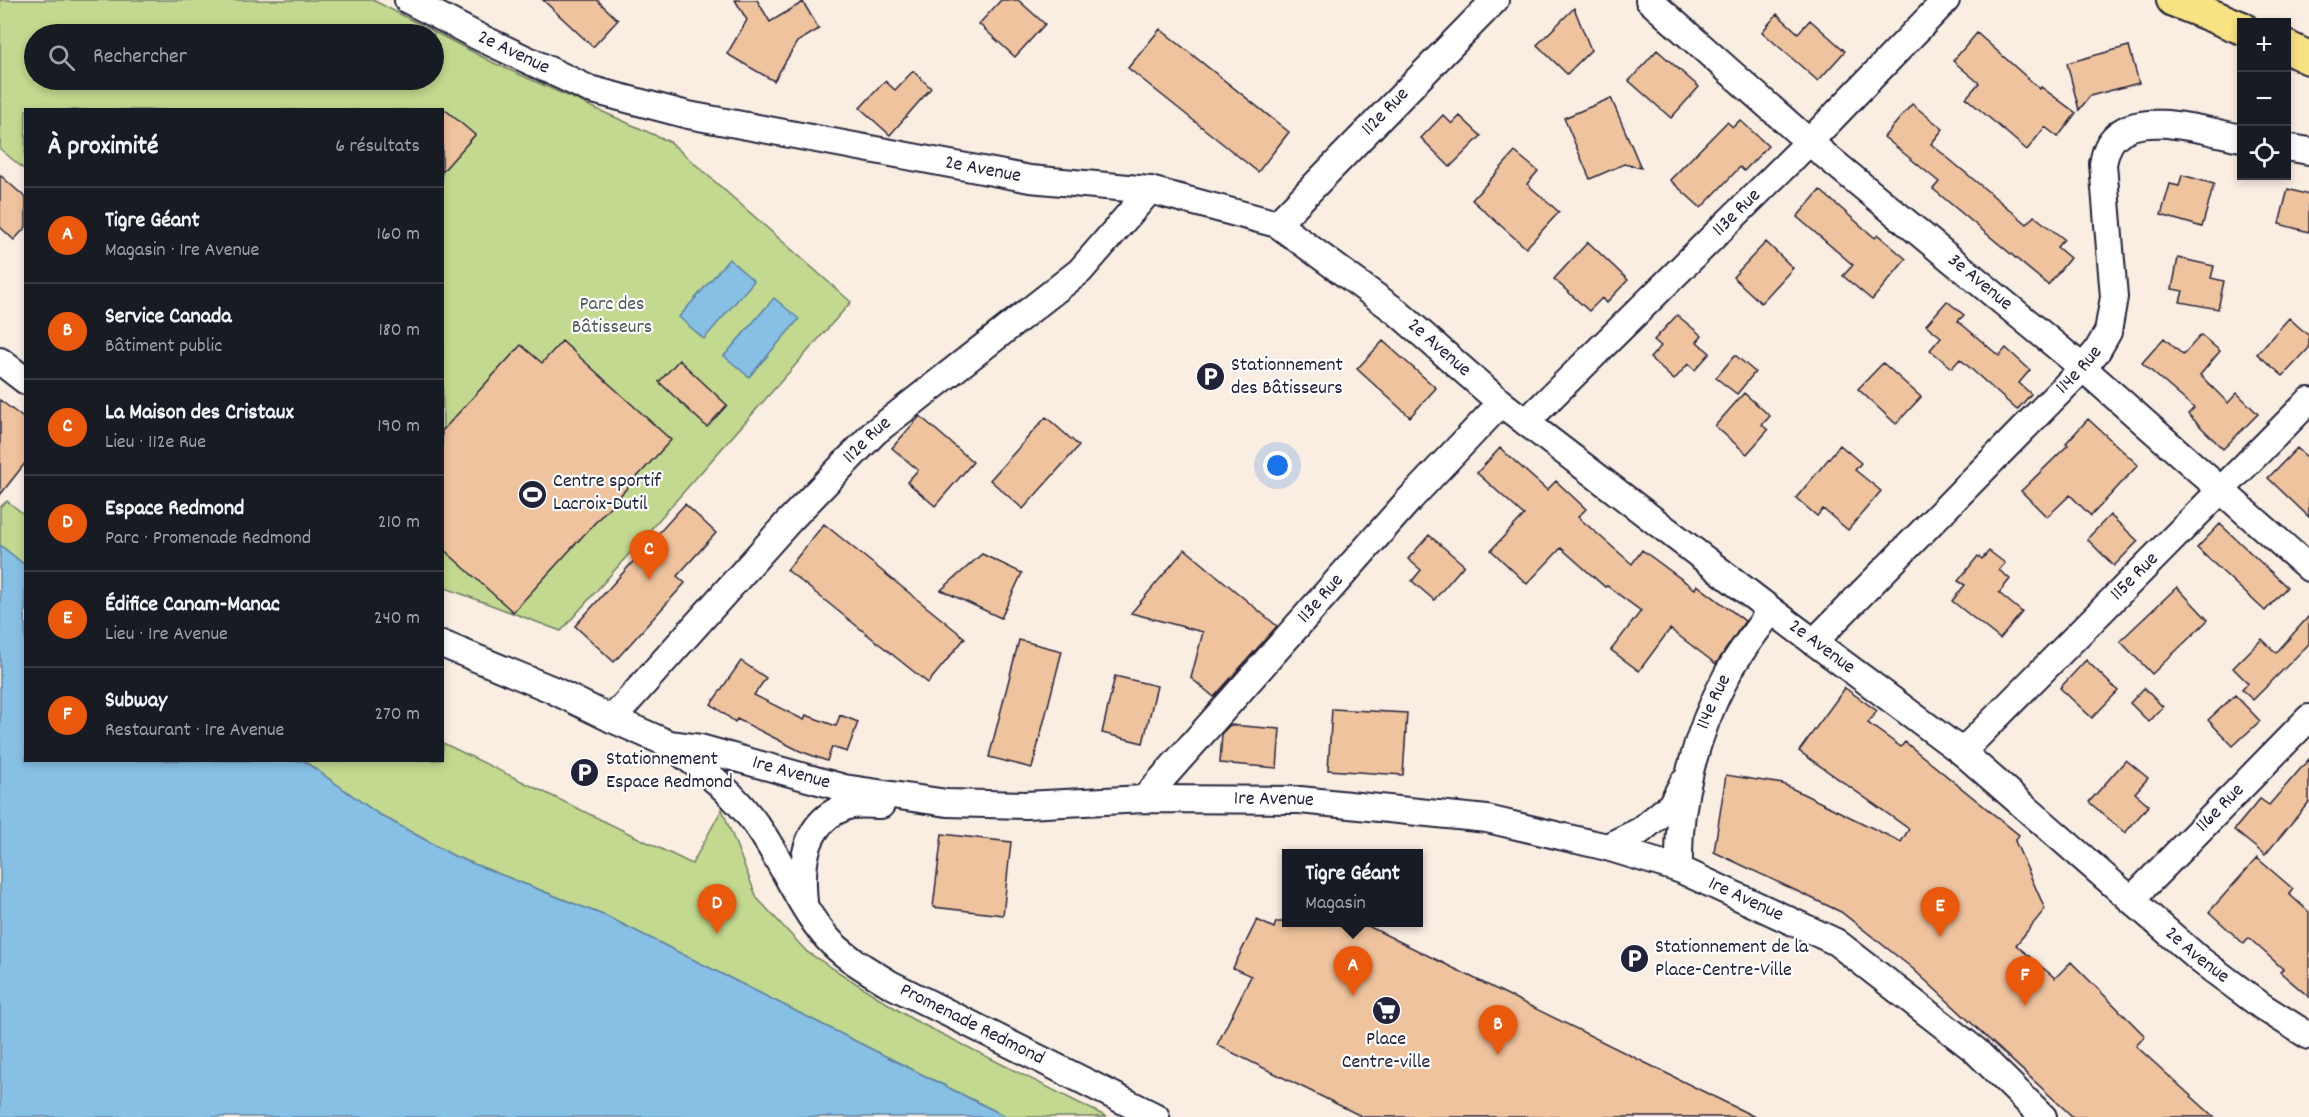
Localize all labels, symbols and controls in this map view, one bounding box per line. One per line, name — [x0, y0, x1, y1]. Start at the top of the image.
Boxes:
map controls — [2237, 18, 2291, 180]
button: + — [2237, 18, 2291, 72]
search box — [24, 24, 444, 90]
street label: 2e Avenue — [473, 24, 554, 82]
icon: search — [45, 41, 78, 74]
text: Rechercher — [93, 42, 187, 73]
button: − — [2237, 72, 2291, 126]
street label: 112e Rue — [1355, 81, 1416, 143]
button: locate — [2237, 126, 2291, 180]
text: À proximité — [48, 129, 158, 166]
text: 6 résultats — [335, 133, 420, 161]
street label: 2e Avenue — [942, 149, 1023, 191]
street label: 113e Rue — [1707, 183, 1768, 244]
text: Tigre Géant — [105, 206, 200, 237]
text: A — [62, 221, 73, 249]
text: 160 m — [377, 221, 420, 249]
text: Magasin · 1re Avenue — [105, 237, 259, 265]
street label: 3e Avenue — [1941, 247, 2018, 318]
park label: Parc des Bâtisseurs — [572, 291, 652, 342]
text: Service Canada — [105, 302, 232, 333]
street label: 2e Avenue — [1400, 312, 1477, 384]
text: B — [63, 317, 72, 345]
text: 180 m — [378, 317, 420, 345]
text: Bâtiment public — [105, 333, 222, 361]
street label: 114e Rue — [2050, 340, 2110, 401]
place label: Stationnement des Bâtisseurs — [1231, 352, 1343, 403]
parking icon: Stationnement des Bâtisseurs — [1194, 361, 1226, 393]
text: La Maison des Cristaux — [105, 398, 294, 429]
street label: 112e Rue — [837, 410, 898, 471]
text: C — [63, 413, 72, 441]
text: 190 m — [377, 413, 420, 441]
text: Lieu · 112e Rue — [105, 429, 206, 457]
your location — [1263, 451, 1292, 480]
place label: Centre sportif Lacroix-Dutil — [553, 468, 662, 519]
sports icon: Centre sportif Lacroix-Dutil — [516, 478, 548, 510]
text: Espace Redmond — [105, 494, 244, 525]
text: D — [62, 509, 73, 537]
text: 210 m — [378, 509, 420, 537]
text: Parc · Promenade Redmond — [105, 525, 311, 553]
pin: C — [630, 530, 668, 580]
street label: 115e Rue — [2104, 546, 2166, 608]
street label: 113e Rue — [1291, 568, 1351, 630]
text: Édifice Canam-Manac — [105, 590, 280, 621]
text: E — [63, 605, 72, 633]
text: 240 m — [374, 605, 420, 633]
street label: 2e Avenue — [1782, 613, 1861, 682]
text: Lieu · 1re Avenue — [105, 621, 228, 649]
street label: 114e Rue — [1690, 669, 1739, 734]
text: Subway — [105, 686, 167, 717]
text: F — [63, 701, 72, 729]
text: 270 m — [374, 701, 420, 729]
text: Restaurant · 1re Avenue — [105, 717, 284, 745]
place label: Stationnement Espace Redmond — [606, 746, 733, 797]
street label: 1re Avenue — [749, 749, 834, 798]
parking icon: Stationnement Espace Redmond — [569, 756, 601, 788]
street label: 116e Rue — [2190, 777, 2251, 839]
street label: 1re Avenue — [1234, 786, 1315, 815]
popup — [1282, 849, 1423, 927]
text: Tigre Géant — [1305, 859, 1400, 890]
street label: 1re Avenue — [1703, 870, 1788, 930]
pin: D — [698, 884, 736, 934]
pin: E — [1920, 888, 1960, 937]
text: Magasin — [1305, 890, 1366, 918]
street label: 2e Avenue — [2158, 921, 2235, 991]
place label: Stationnement de la Place-Centre-Ville — [1655, 934, 1809, 985]
parking icon: Stationnement de la Place-Centre-Ville — [1618, 943, 1650, 975]
pin: A — [1334, 946, 1372, 996]
pin: F — [2006, 956, 2044, 1006]
street label: Promenade Redmond — [895, 977, 1049, 1073]
supermarket icon: Place Centre-ville — [1370, 994, 1402, 1026]
pin: B — [1478, 1006, 1518, 1055]
place label: Place Centre-ville — [1342, 1026, 1431, 1077]

